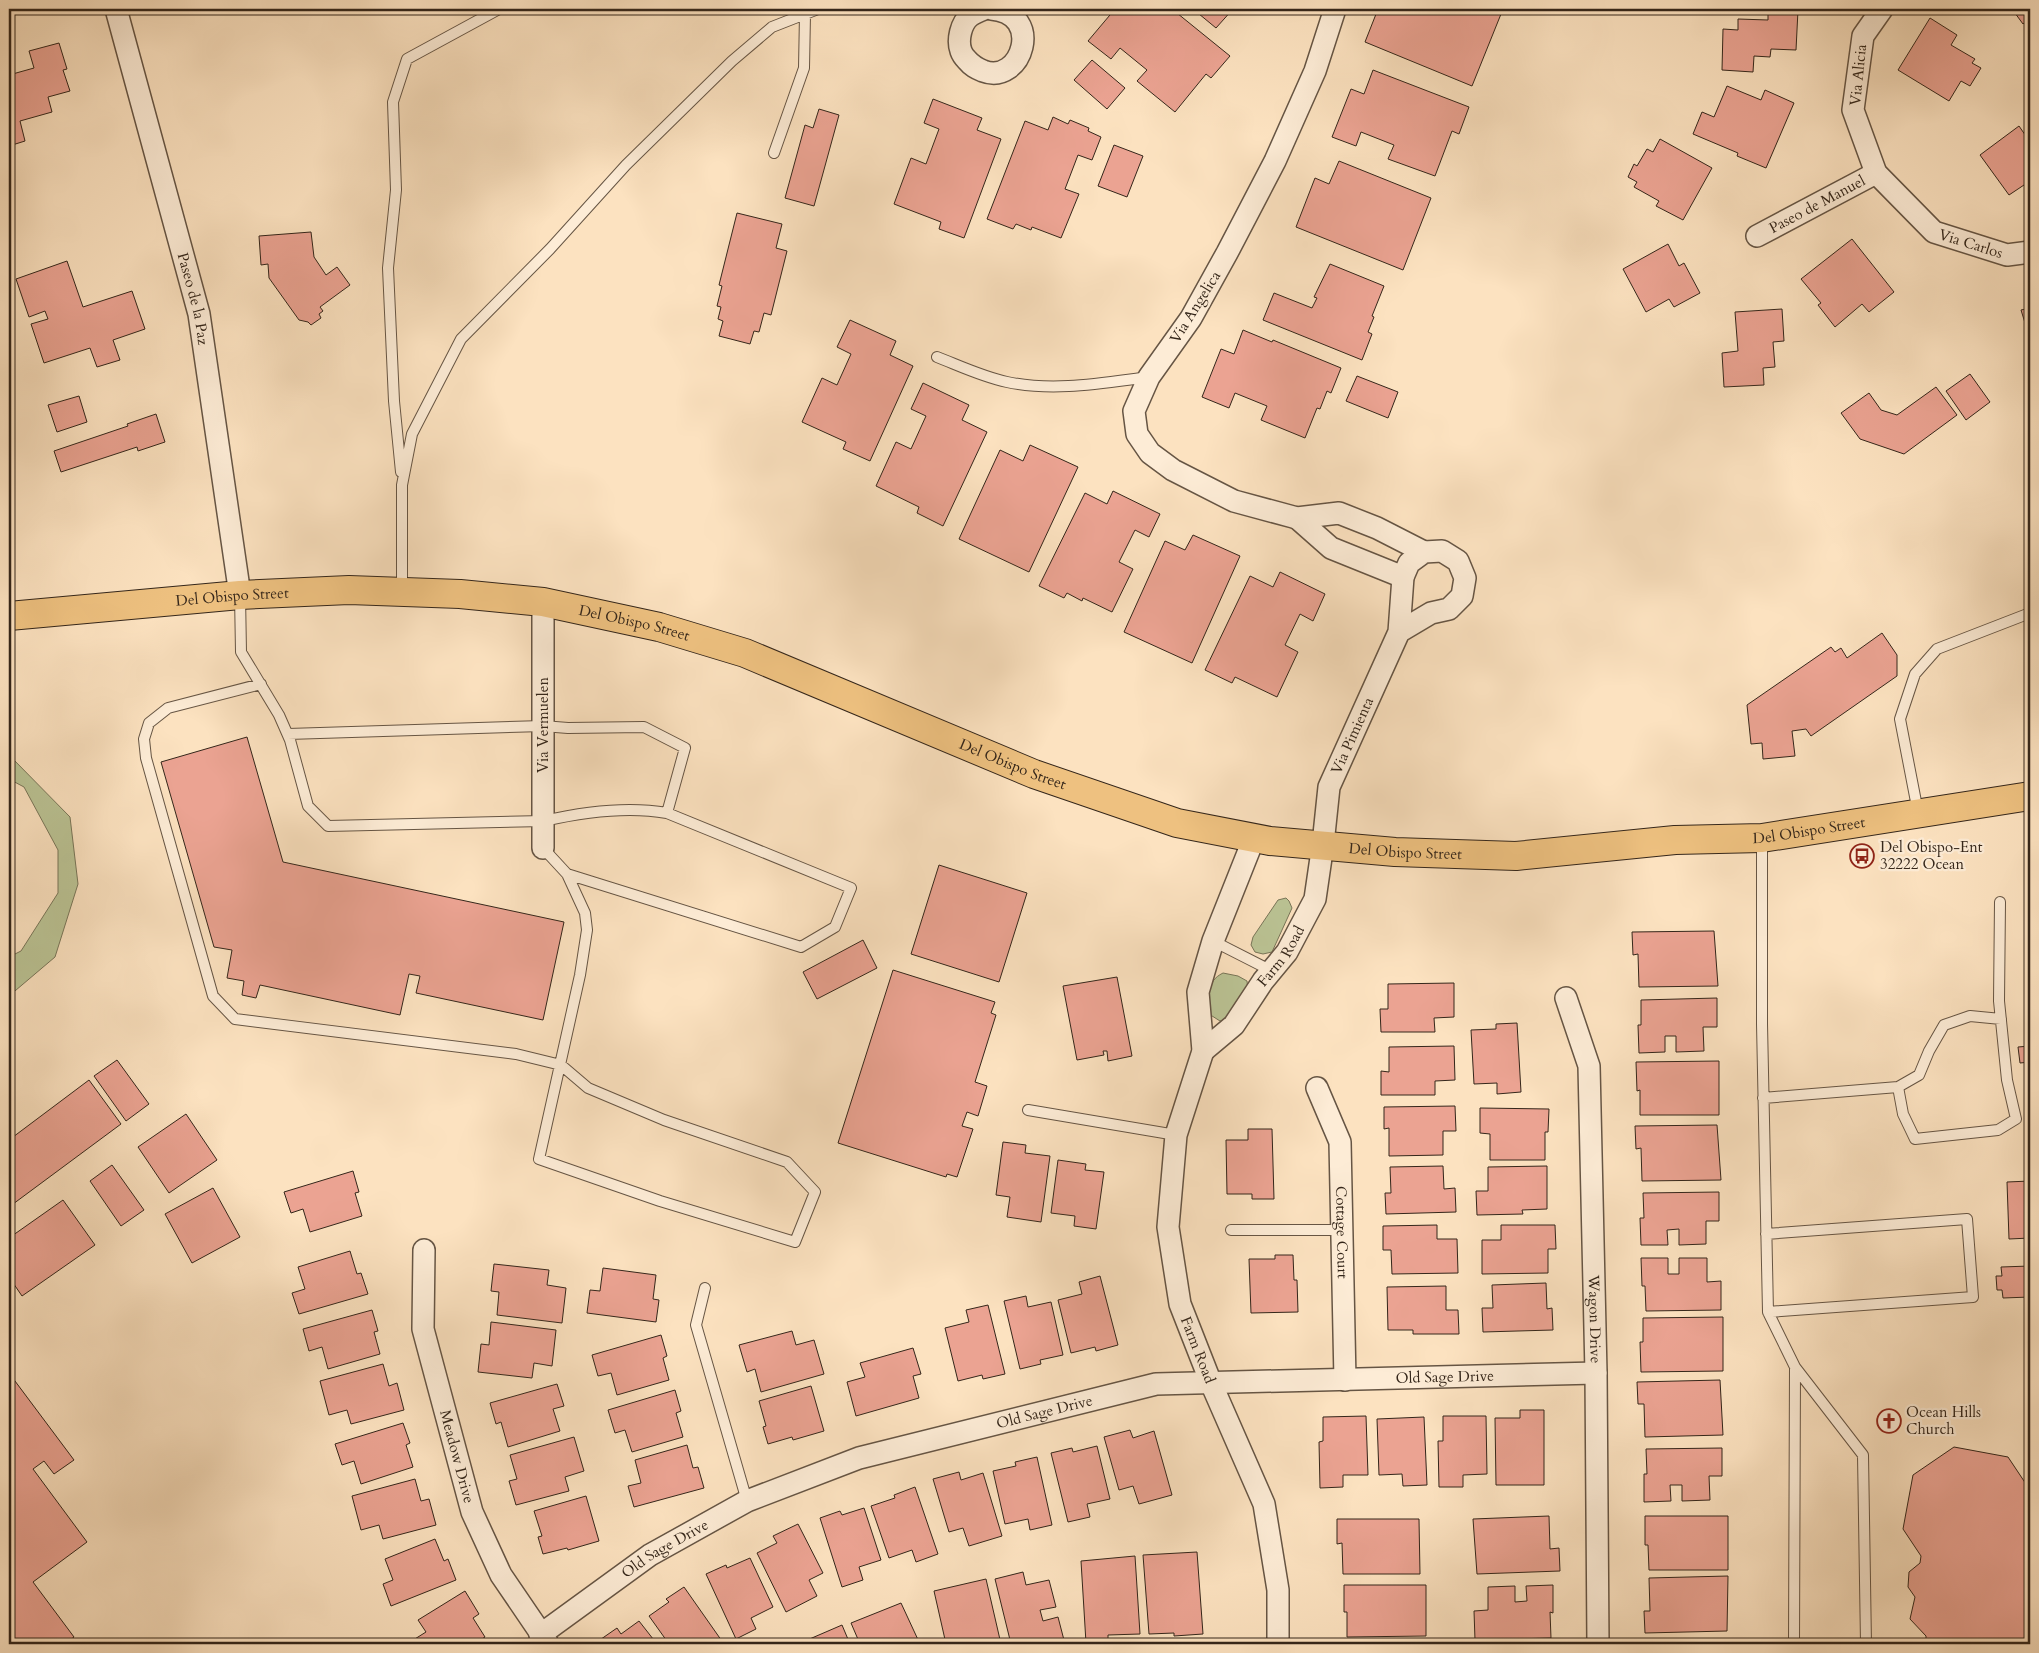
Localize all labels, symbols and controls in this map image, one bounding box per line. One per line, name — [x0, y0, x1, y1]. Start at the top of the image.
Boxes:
street label: Via Alicia — [1845, 43, 1871, 107]
street label: Paseo de Manuel — [1765, 170, 1869, 238]
street label: Via Carlos — [1936, 224, 2005, 263]
street label: Paseo de la Paz — [173, 250, 213, 347]
street label: Via Angelica — [1165, 267, 1225, 347]
street label: Del Obispo Street — [175, 583, 289, 611]
street label: Del Obispo Street — [577, 600, 692, 646]
street label: Via Vermuelen — [533, 677, 553, 773]
street label: Via Pimienta — [1326, 694, 1378, 777]
street label: Del Obispo Street — [956, 734, 1069, 794]
street label: Del Obispo Street — [1752, 812, 1867, 848]
place label: Del Obispo-Ent 32222 Ocean — [1880, 837, 1983, 874]
street label: Del Obispo Street — [1348, 838, 1463, 864]
bus stop icon: Del Obispo-Ent 32222 Ocean — [1849, 843, 1875, 869]
street label: Farm Road — [1253, 922, 1309, 991]
street label: Cottage Court — [1331, 1186, 1353, 1279]
street label: Wagon Drive — [1584, 1274, 1606, 1364]
street label: Farm Road — [1176, 1314, 1220, 1386]
street label: Old Sage Drive — [1395, 1366, 1494, 1388]
street label: Old Sage Drive — [994, 1390, 1095, 1433]
place label: Ocean Hills Church — [1906, 1402, 1981, 1439]
street label: Meadow Drive — [435, 1408, 479, 1506]
church icon: Ocean Hills Church — [1876, 1408, 1902, 1434]
street label: Old Sage Drive — [617, 1514, 712, 1583]

